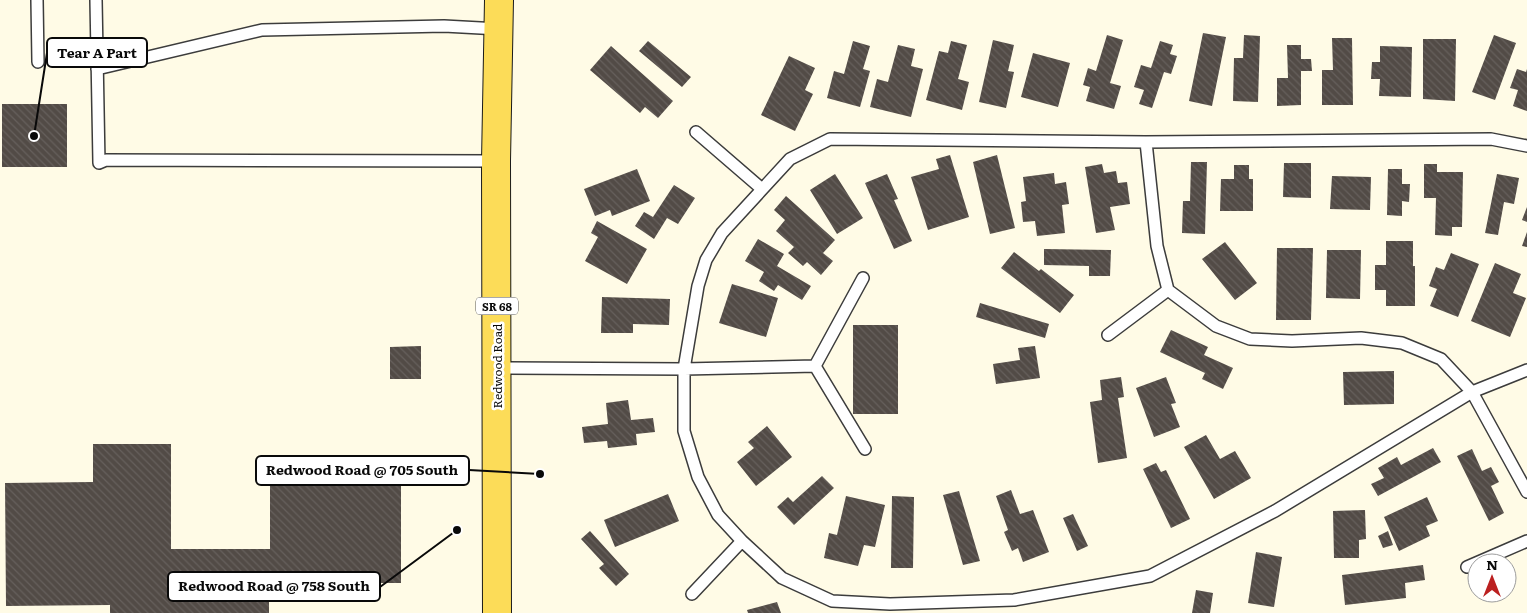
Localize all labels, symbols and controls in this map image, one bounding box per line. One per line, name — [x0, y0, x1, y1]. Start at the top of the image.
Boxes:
callout: Tear A Part — [47, 38, 147, 67]
text: Tear A Part — [57, 42, 138, 62]
road number: SR 68 — [476, 298, 518, 314]
street label: Redwood Road — [488, 323, 506, 408]
callout: Redwood Road @ 705 South — [256, 456, 469, 485]
text: Redwood Road @ 705 South — [266, 459, 459, 479]
north arrow — [1467, 553, 1517, 603]
text: N — [1486, 554, 1498, 574]
callout: Redwood Road @ 758 South — [168, 572, 380, 601]
text: Redwood Road @ 758 South — [178, 575, 370, 595]

